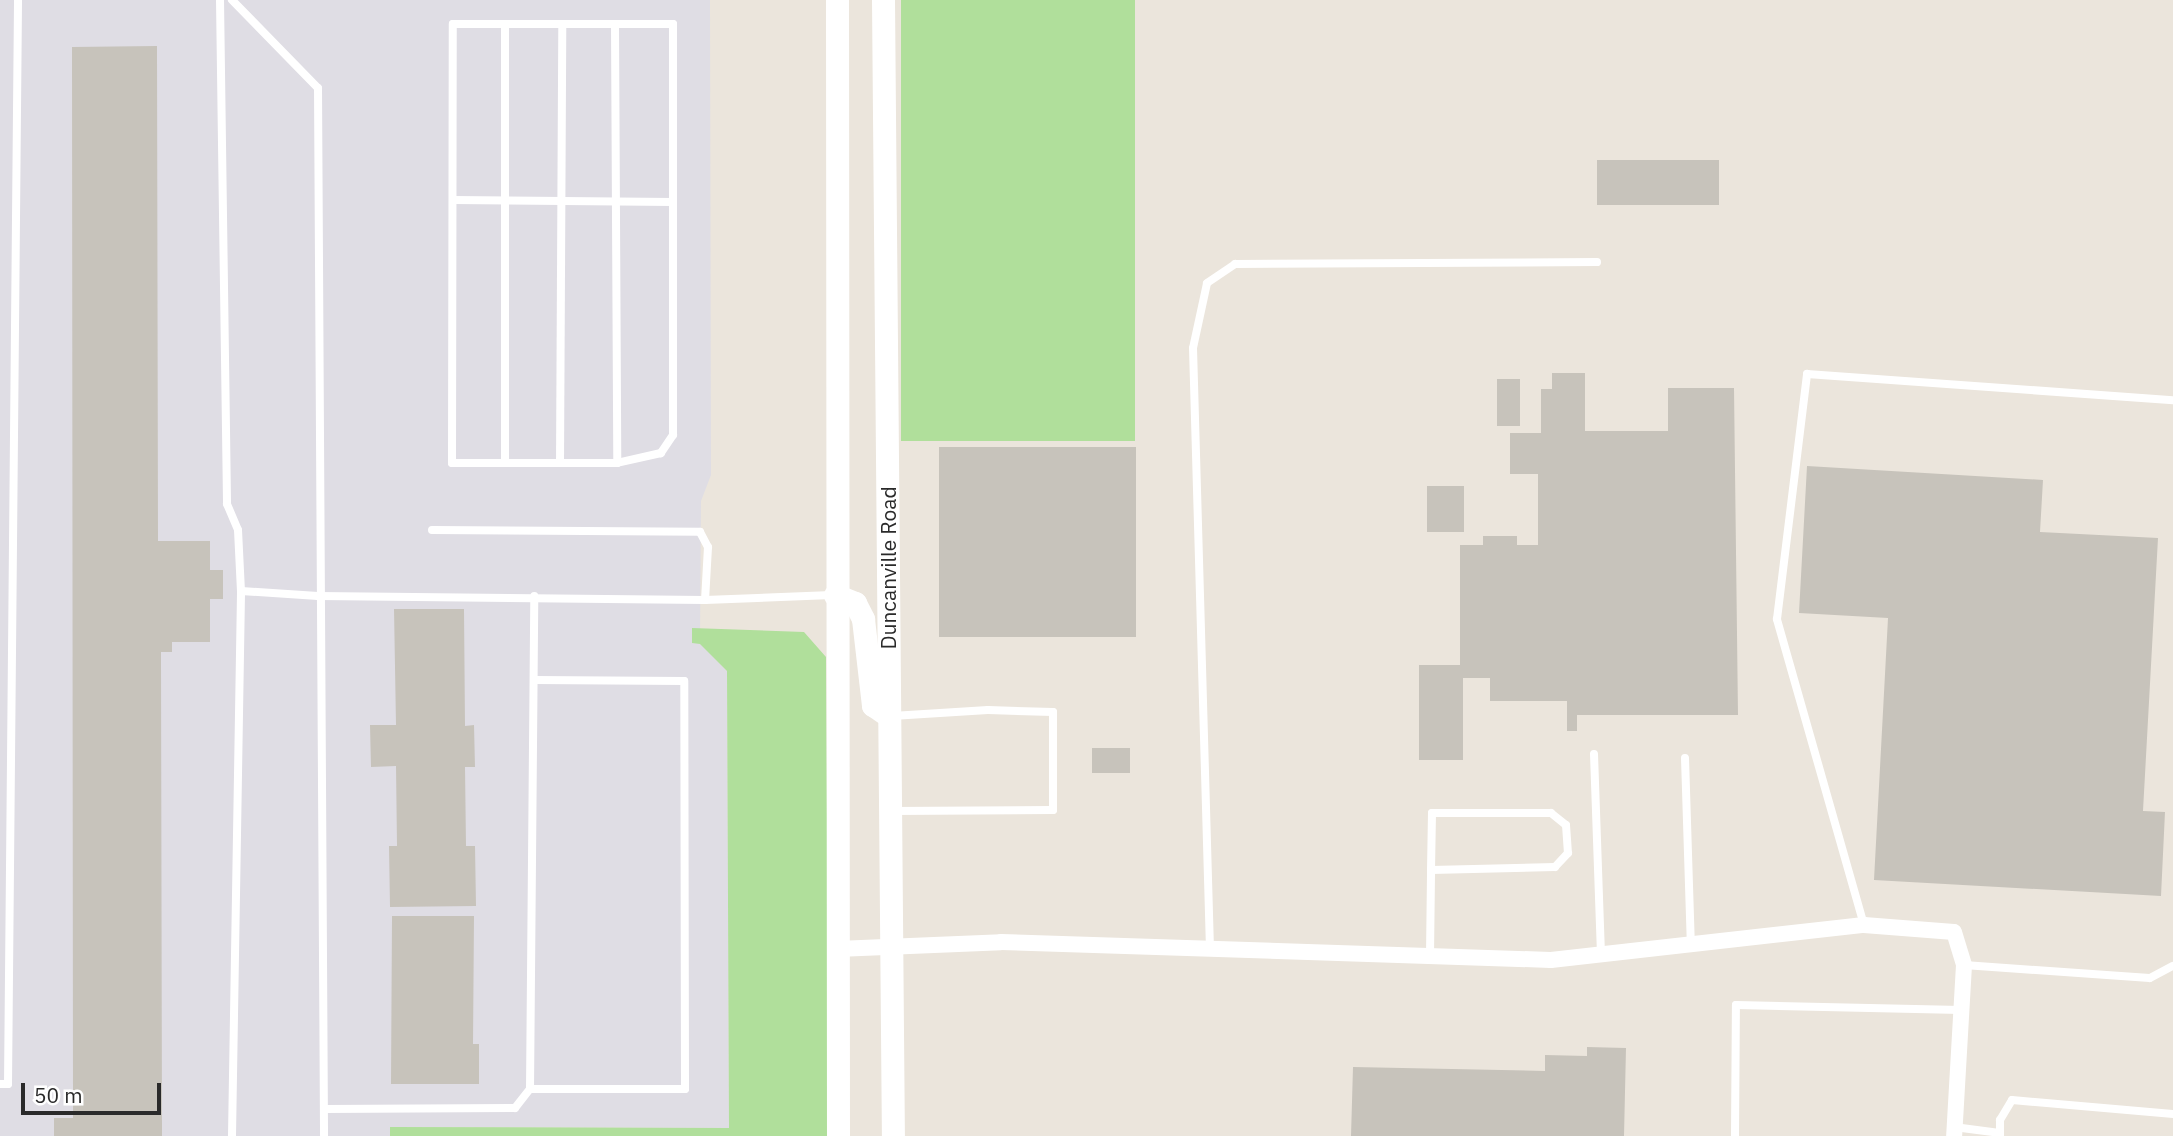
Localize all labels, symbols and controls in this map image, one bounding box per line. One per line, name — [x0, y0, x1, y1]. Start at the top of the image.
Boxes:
street label: Duncanville Road — [875, 486, 901, 650]
scale bar — [24, 1070, 164, 1114]
text: 50 m — [34, 1081, 83, 1109]

